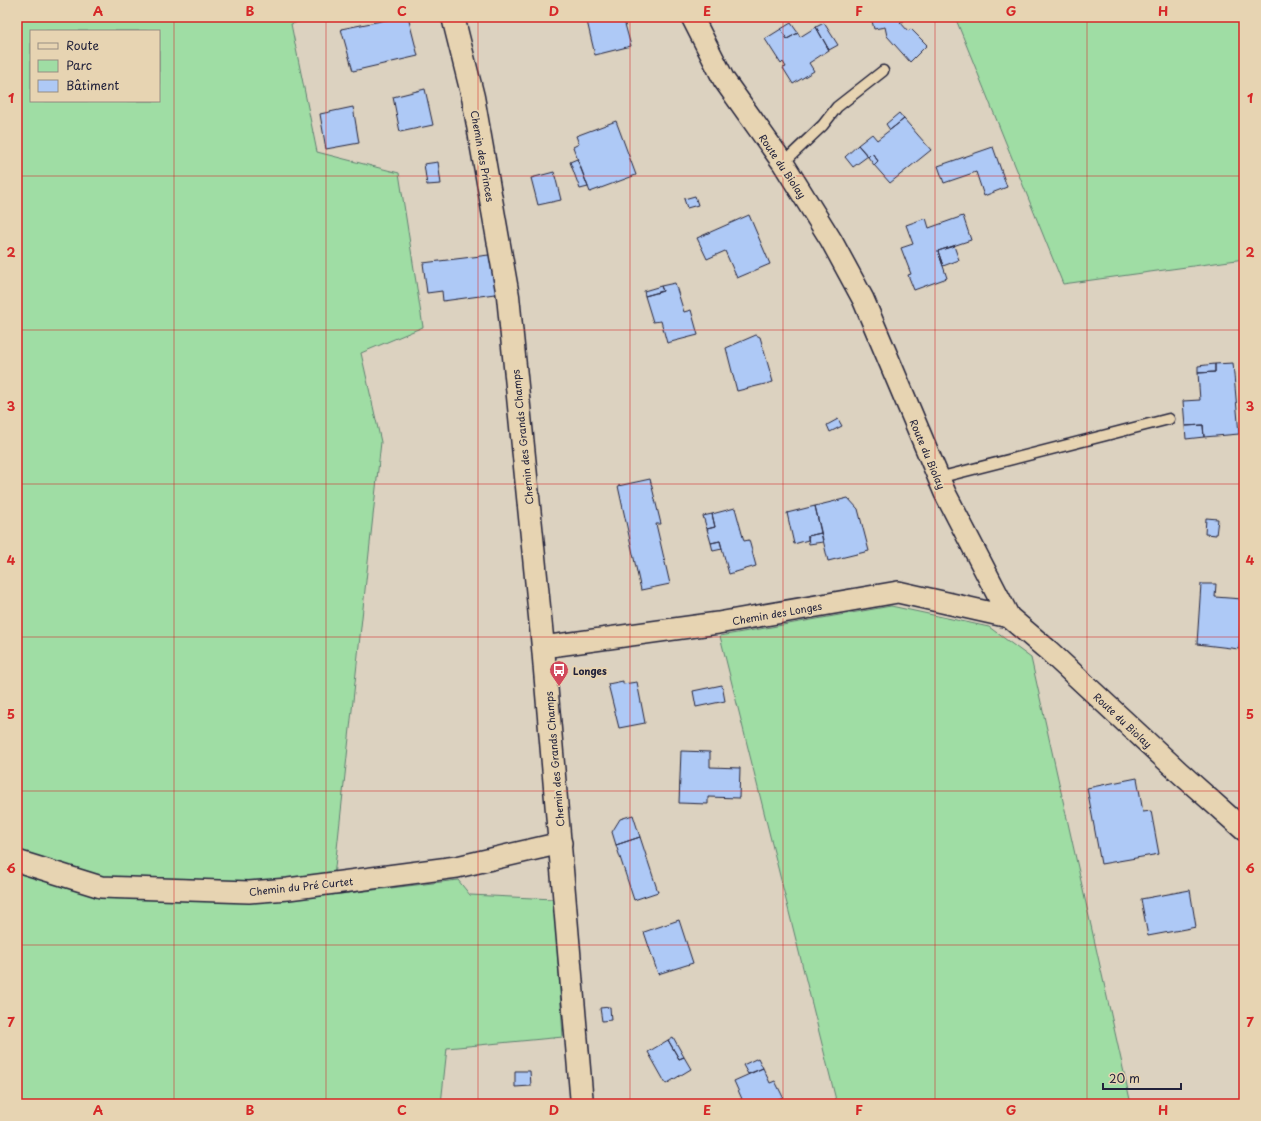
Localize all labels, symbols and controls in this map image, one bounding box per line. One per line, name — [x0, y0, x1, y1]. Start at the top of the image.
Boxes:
text: A — [93, 1, 103, 20]
text: B — [246, 1, 255, 20]
text: C — [397, 1, 407, 20]
text: D — [549, 1, 559, 20]
text: E — [703, 1, 711, 20]
text: F — [855, 1, 863, 20]
text: G — [1006, 1, 1016, 20]
text: H — [1158, 1, 1168, 20]
legend — [30, 30, 160, 102]
text: Route — [66, 36, 99, 54]
text: Parc — [66, 56, 92, 74]
text: Bâtiment — [66, 76, 119, 94]
text: 1 — [8, 88, 14, 107]
text: 1 — [1247, 88, 1253, 107]
street label: Chemin des Princes — [468, 109, 498, 203]
street label: Route du Biolay — [756, 131, 810, 201]
text: 2 — [6, 242, 16, 261]
text: 2 — [1245, 242, 1255, 261]
street label: Chemin des Grands Champs — [507, 368, 537, 505]
text: 3 — [7, 396, 16, 415]
text: 3 — [1246, 396, 1255, 415]
street label: Route du Biolay — [906, 417, 950, 492]
text: 4 — [7, 550, 16, 569]
text: 4 — [1246, 550, 1255, 569]
street label: Chemin des Longes — [731, 598, 823, 628]
bus stop icon: Longes — [548, 659, 570, 687]
place label: Longes — [573, 663, 607, 678]
street label: Route du Biolay — [1090, 689, 1156, 751]
street label: Chemin des Grands Champs — [541, 690, 567, 827]
text: 5 — [7, 704, 15, 723]
text: 5 — [1246, 704, 1254, 723]
text: 6 — [6, 858, 16, 877]
text: 6 — [1245, 858, 1255, 877]
street label: Chemin du Pré Curtet — [248, 873, 354, 899]
text: 7 — [7, 1012, 15, 1031]
text: 7 — [1246, 1012, 1254, 1031]
scale bar — [1103, 1065, 1181, 1091]
text: 20 m — [1109, 1069, 1140, 1087]
text: A — [93, 1100, 103, 1119]
text: B — [246, 1100, 255, 1119]
text: C — [397, 1100, 407, 1119]
text: D — [549, 1100, 559, 1119]
text: E — [703, 1100, 711, 1119]
text: F — [855, 1100, 863, 1119]
text: G — [1006, 1100, 1016, 1119]
text: H — [1158, 1100, 1168, 1119]

